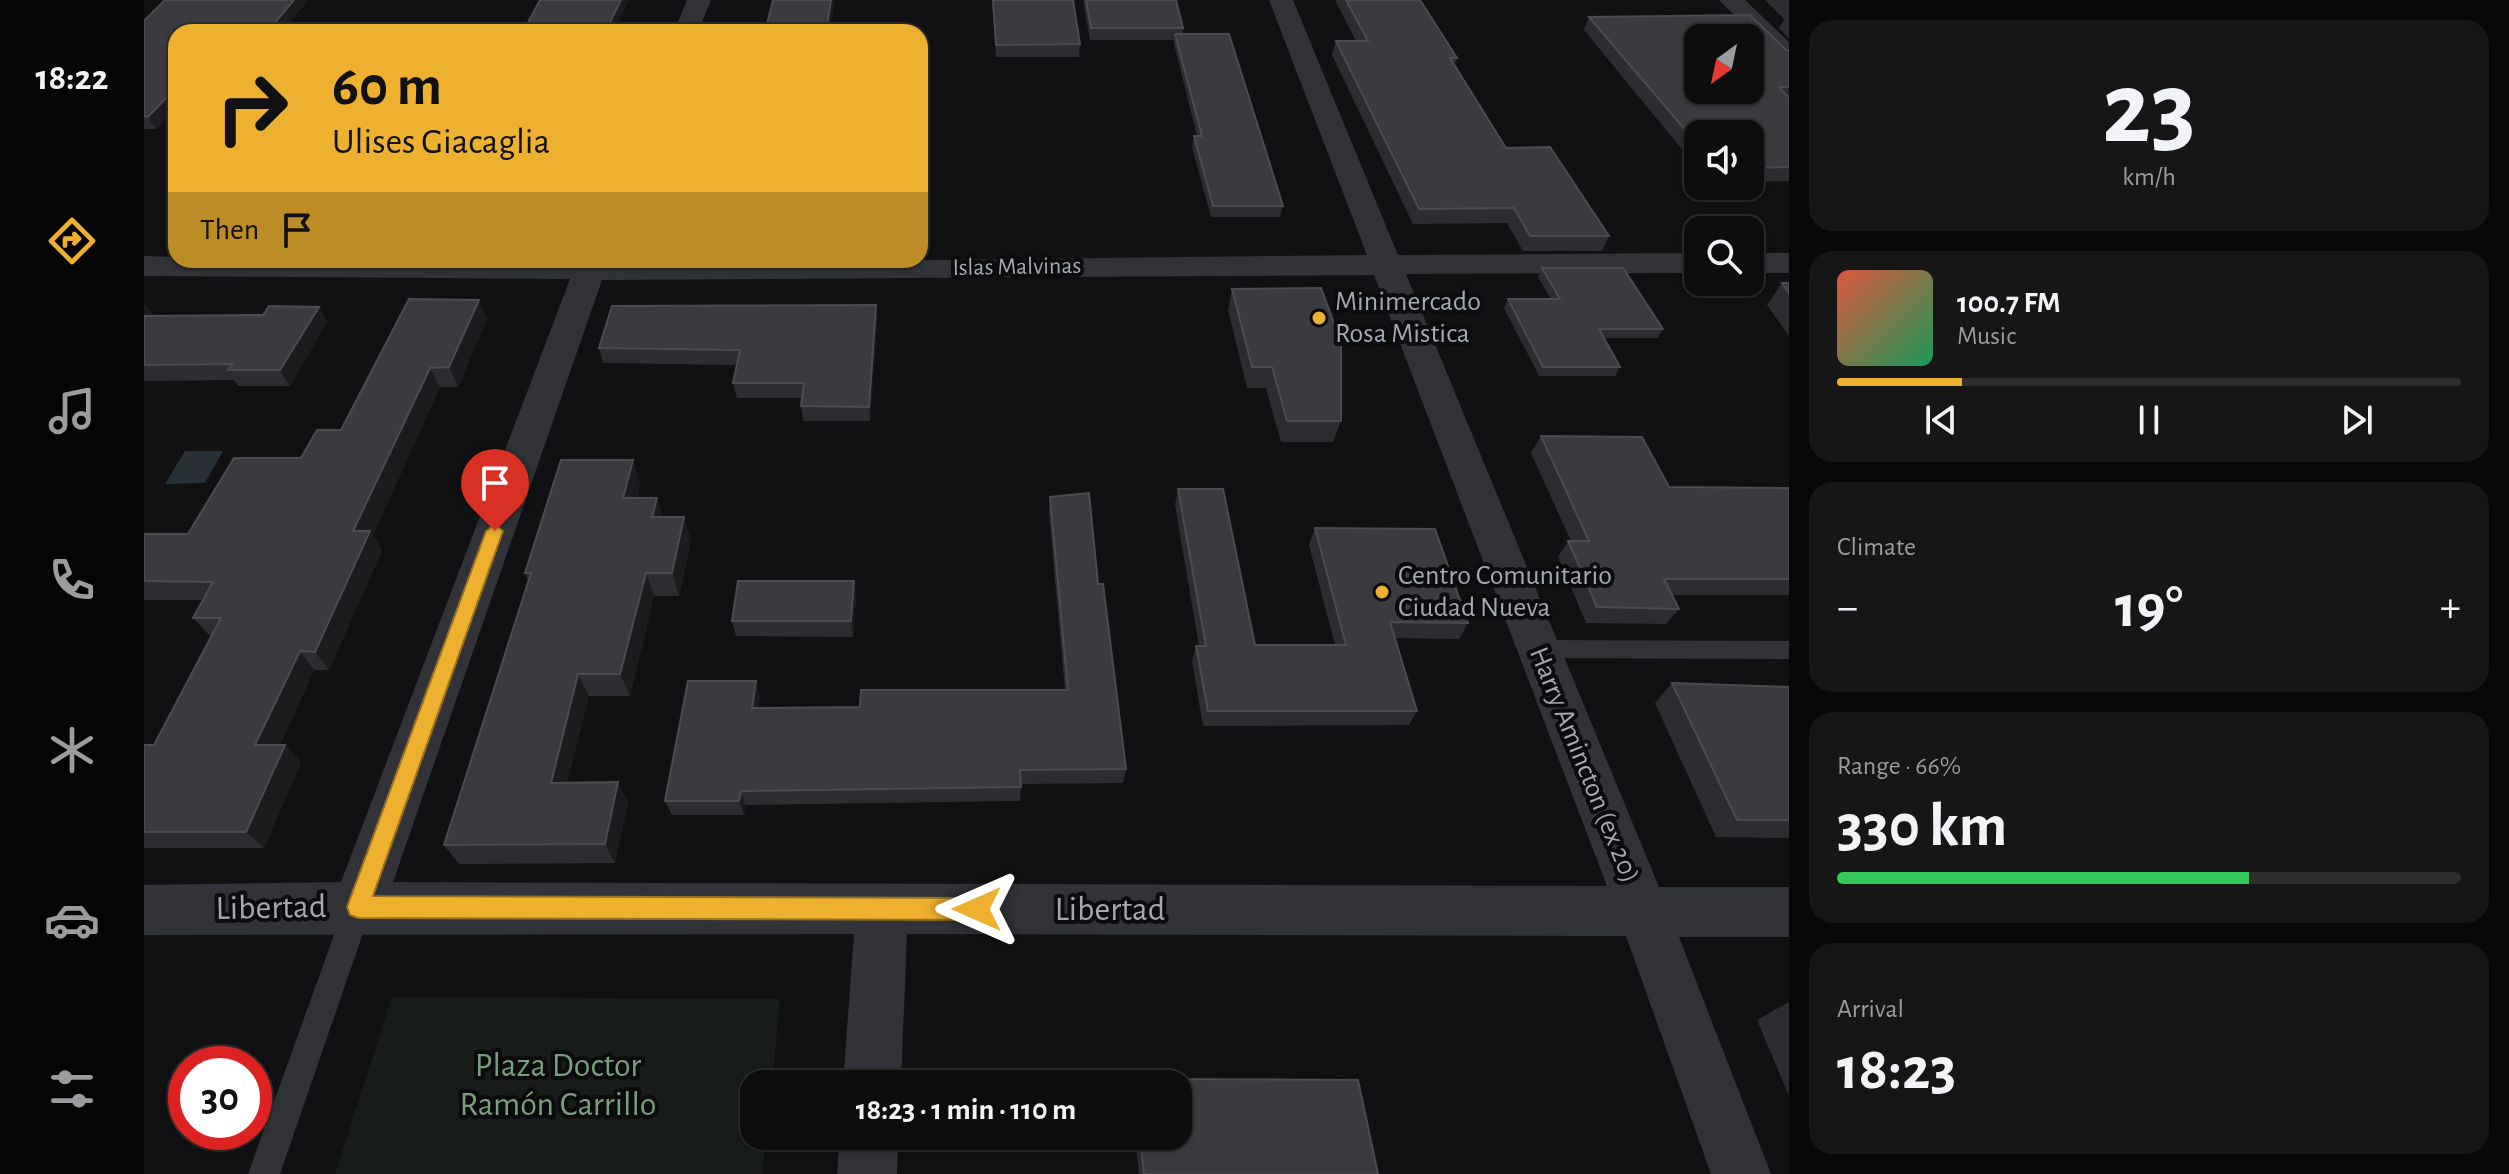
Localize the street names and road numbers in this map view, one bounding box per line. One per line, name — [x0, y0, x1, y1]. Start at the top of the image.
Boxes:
street label: Islas Malvinas — [952, 254, 1082, 280]
street label: Harry Amincton (ex 20) — [1524, 643, 1644, 887]
street label: Libertad — [215, 890, 327, 926]
street label: Libertad — [1055, 893, 1165, 927]

